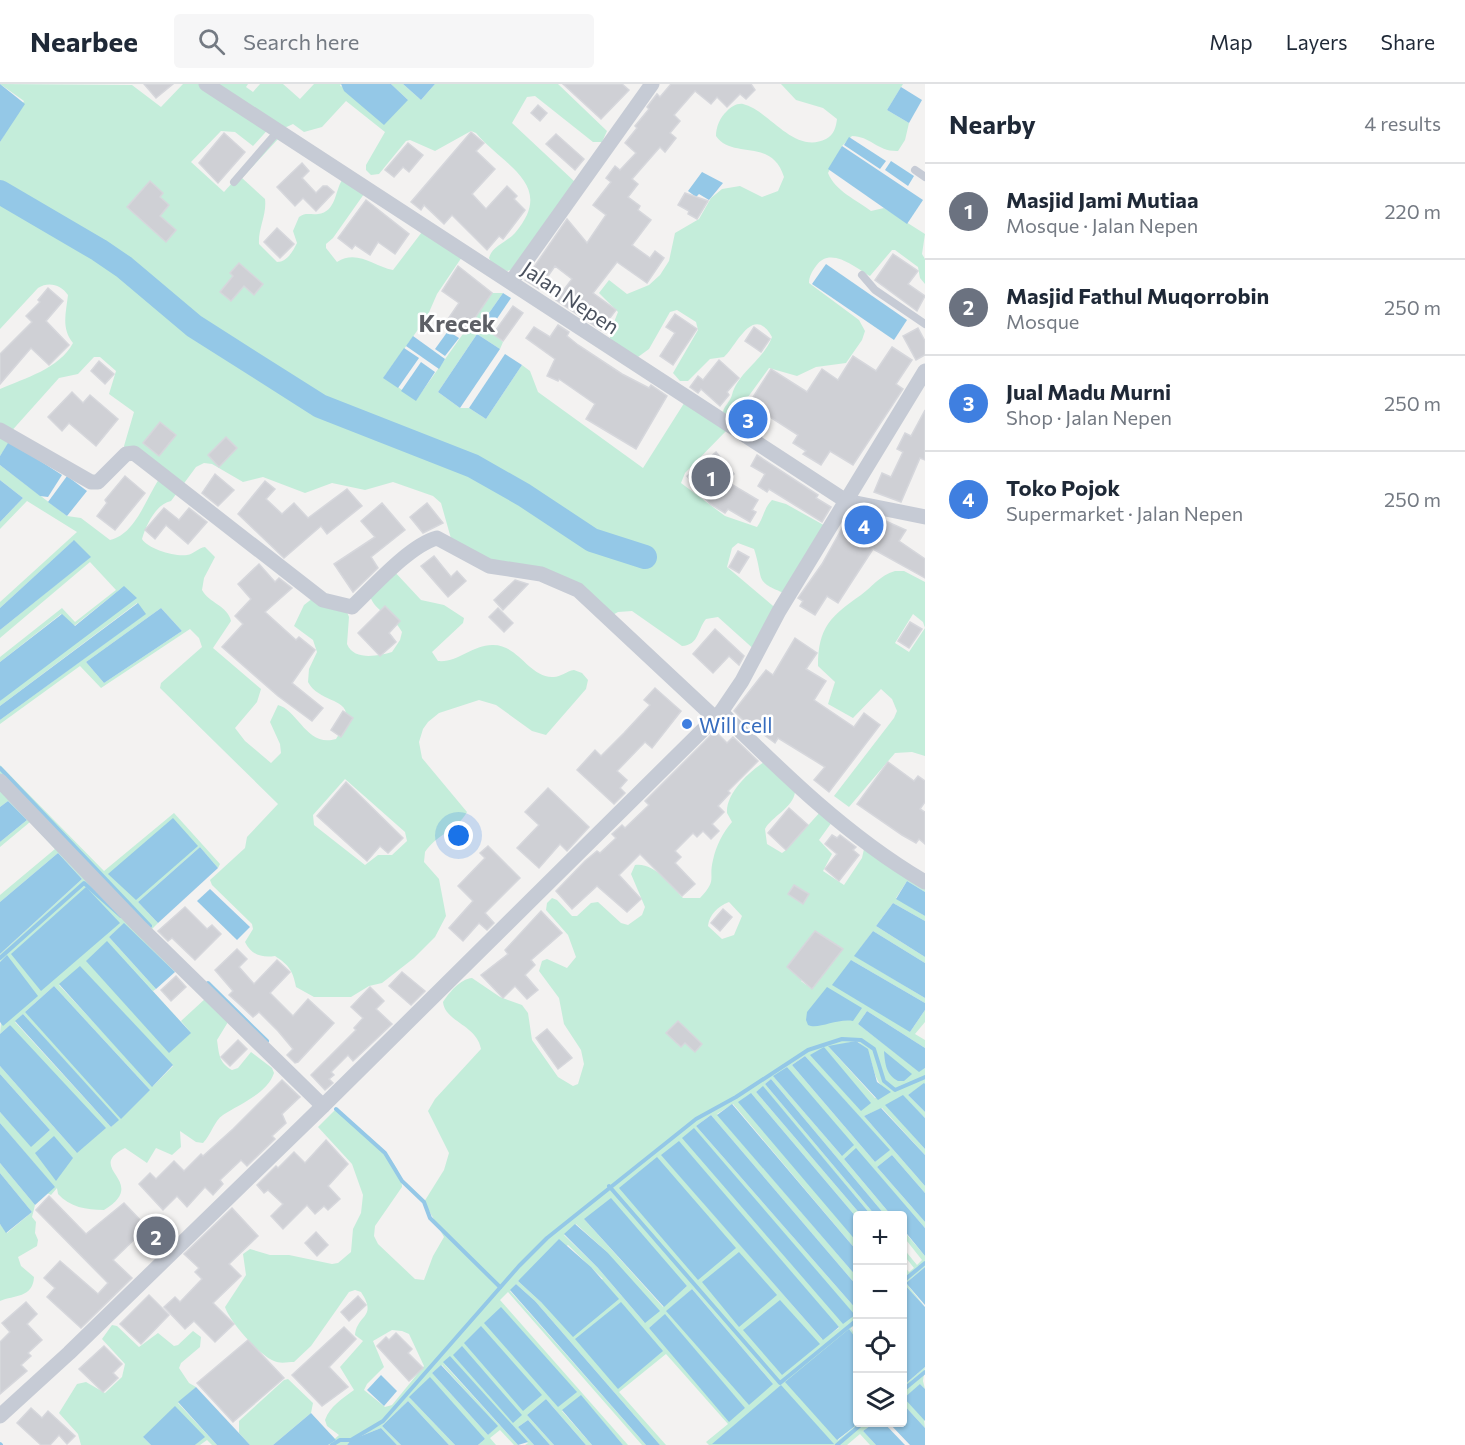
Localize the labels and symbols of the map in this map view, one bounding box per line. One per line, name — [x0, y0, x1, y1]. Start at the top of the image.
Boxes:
street label: Jalan Nepen — [518, 255, 624, 339]
district label: Krecek — [418, 308, 496, 337]
pin: 3 — [728, 396, 768, 442]
pin: 1 — [692, 454, 730, 500]
pin: 4 — [844, 502, 884, 548]
place label: Will cell — [699, 712, 773, 737]
marker: Will cell — [680, 717, 694, 731]
your location — [444, 821, 473, 850]
pin: 2 — [136, 1214, 176, 1258]

